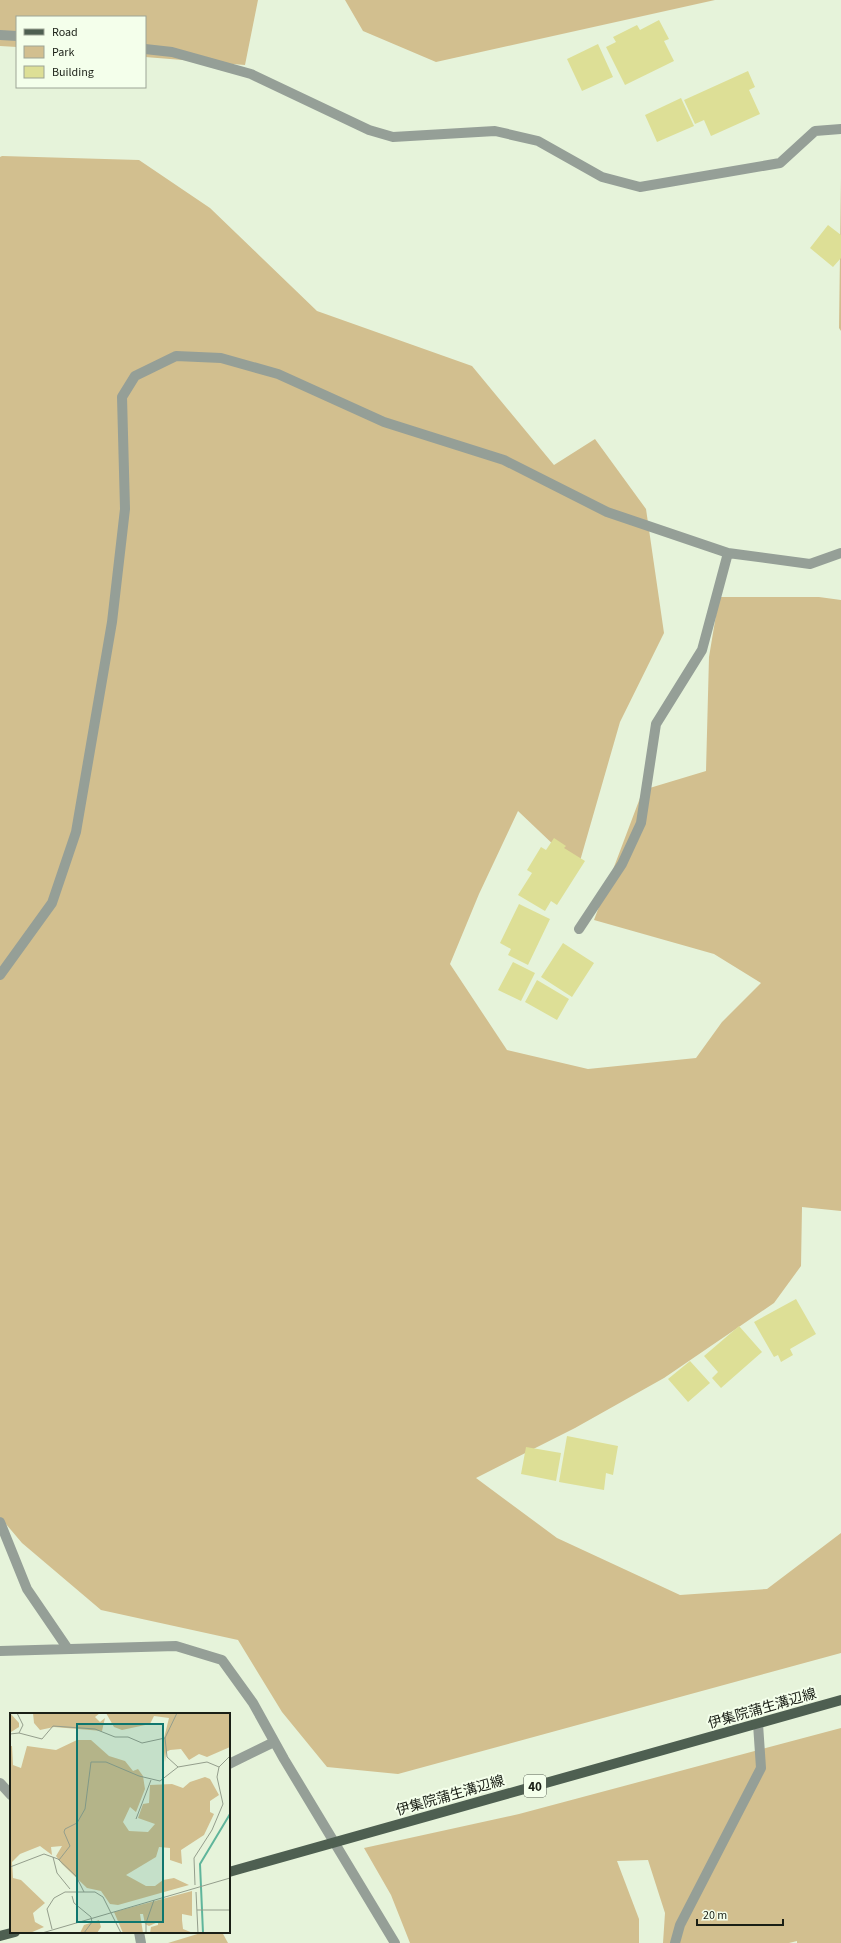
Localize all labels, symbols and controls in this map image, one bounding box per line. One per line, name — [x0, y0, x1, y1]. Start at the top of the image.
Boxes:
legend — [16, 16, 146, 88]
text: Road — [52, 24, 78, 41]
text: Park — [52, 44, 74, 61]
text: Building — [52, 64, 94, 81]
street label: 伊集院蒲生溝辺線 — [706, 1684, 819, 1734]
inset map — [10, 1713, 230, 1933]
street label: 伊集院蒲生溝辺線 — [394, 1771, 507, 1821]
road number: 40 — [524, 1775, 546, 1797]
scale bar — [697, 1901, 783, 1927]
text: 20 m — [703, 1907, 727, 1924]

